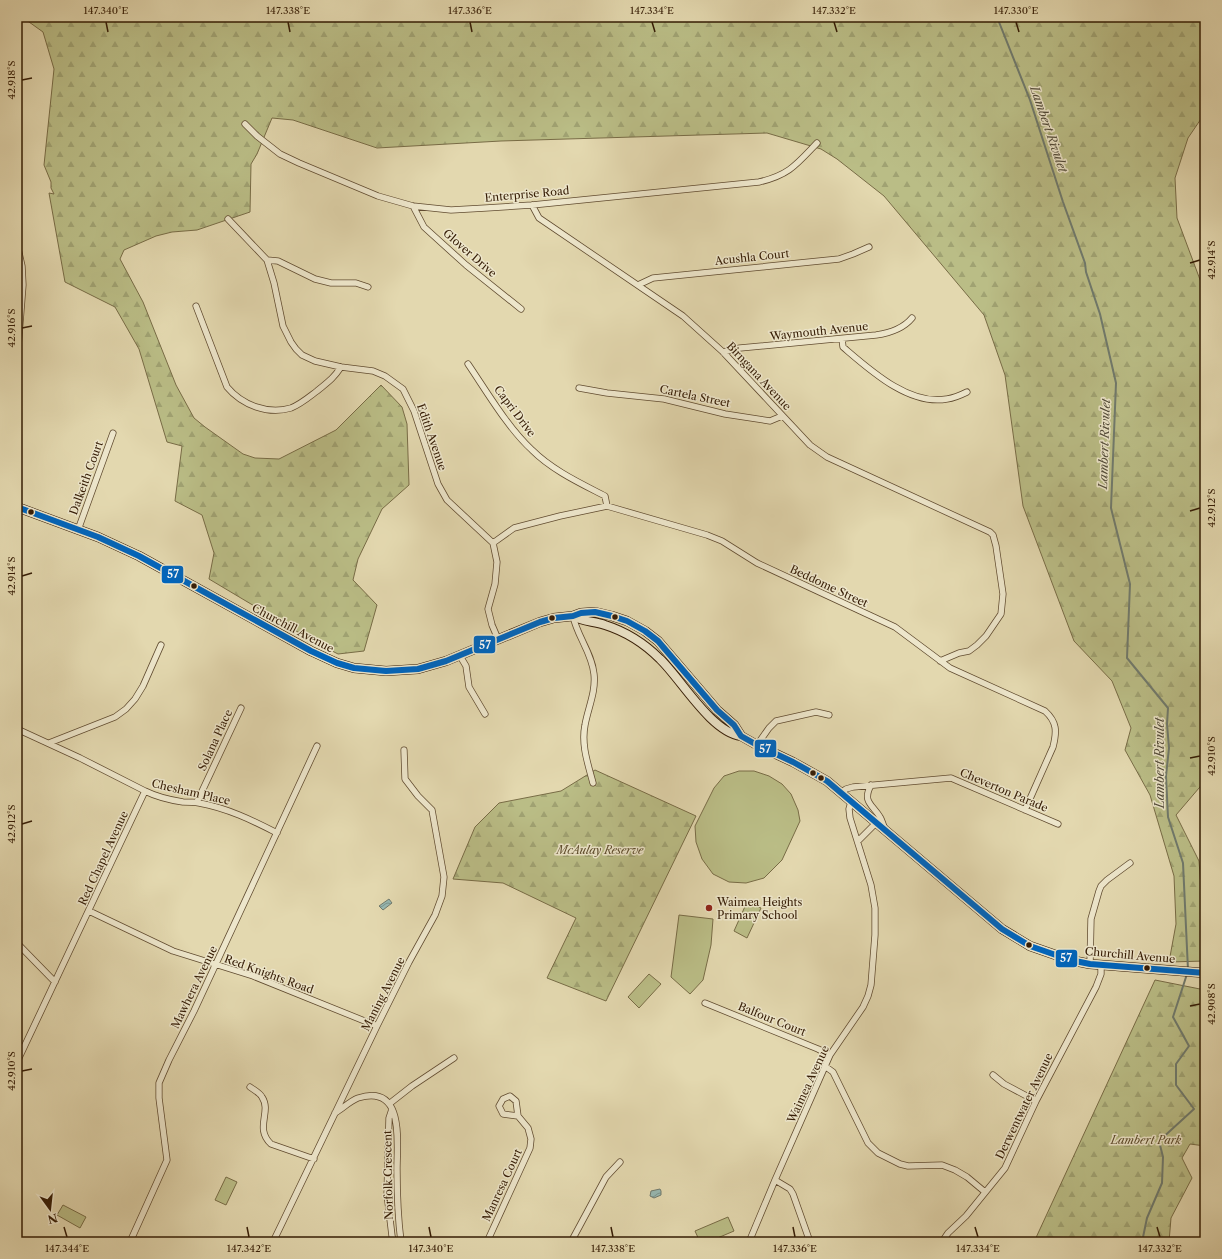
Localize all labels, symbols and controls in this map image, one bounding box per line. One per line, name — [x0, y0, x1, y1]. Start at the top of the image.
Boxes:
text: 147.340°E — [84, 4, 129, 17]
text: 147.338°E — [266, 4, 310, 17]
text: 147.336°E — [448, 4, 492, 17]
text: 147.334°E — [630, 4, 674, 17]
text: 147.332°E — [812, 4, 856, 17]
text: 147.330°E — [994, 4, 1038, 17]
text: 42.918°S — [5, 60, 18, 100]
water label: Lambert Rivulet — [1027, 83, 1071, 175]
street label: Enterprise Road — [484, 183, 570, 205]
street label: Glover Drive — [440, 226, 500, 280]
text: 42.914°S — [1205, 241, 1218, 279]
street label: Acushla Court — [713, 246, 790, 268]
text: 42.916°S — [5, 309, 18, 347]
street label: Waymouth Avenue — [768, 319, 869, 343]
street label: Birngana Avenue — [724, 339, 794, 413]
street label: Cartela Street — [658, 382, 732, 410]
street label: Capri Drive — [491, 383, 539, 439]
water label: Lambert Rivulet — [1095, 398, 1113, 490]
street label: Edith Avenue — [414, 402, 450, 472]
street label: Dalkeith Court — [66, 439, 106, 517]
text: 42.912°S — [1205, 488, 1218, 528]
unlabelled marker — [26, 507, 36, 517]
text: 42.914°S — [5, 557, 18, 595]
street label: Beddome Street — [788, 562, 870, 610]
line badge: 57 — [161, 565, 184, 584]
text: 57 — [167, 567, 179, 581]
unlabelled marker — [189, 581, 199, 591]
street label: Churchill Avenue — [250, 601, 336, 655]
unlabelled marker — [610, 612, 620, 622]
unlabelled marker — [547, 613, 557, 623]
line badge: 57 — [473, 635, 496, 654]
text: 57 — [479, 638, 491, 652]
street label: Solana Place — [195, 707, 235, 773]
water label: Lambert Rivulet — [1152, 717, 1167, 809]
text: 42.910°S — [1205, 736, 1218, 776]
line badge: 57 — [754, 739, 777, 758]
text: 57 — [759, 742, 771, 756]
street label: Cheverton Parade — [958, 765, 1050, 815]
unlabelled marker — [808, 768, 818, 778]
unlabelled marker — [816, 773, 826, 783]
street label: Chesham Place — [150, 776, 232, 808]
text: 42.912°S — [5, 804, 18, 844]
street label: Red Chapel Avenue — [75, 808, 131, 908]
park label: McAulay Reserve — [555, 843, 644, 857]
place label: Waimea Heights Primary School — [716, 895, 802, 922]
marker: Waimea Heights Primary School — [704, 903, 714, 913]
unlabelled marker — [1024, 940, 1034, 950]
street label: Mawhera Avenue — [168, 943, 220, 1031]
street label: Churchill Avenue — [1084, 944, 1176, 966]
line badge: 57 — [1055, 949, 1078, 968]
street label: Red Knights Road — [222, 951, 316, 997]
text: 57 — [1060, 951, 1072, 965]
street label: Maning Avenue — [358, 955, 408, 1033]
unlabelled marker — [1142, 963, 1152, 973]
text: 42.908°S — [1205, 983, 1218, 1025]
street label: Balfour Court — [736, 999, 808, 1039]
street label: Waimea Avenue — [784, 1043, 832, 1126]
text: 42.910°S — [5, 1051, 18, 1091]
street label: Derwentwater Avenue — [992, 1051, 1056, 1161]
street label: Norfolk Crescent — [380, 1130, 396, 1220]
park label: Lambert Park — [1110, 1133, 1182, 1147]
street label: Manresa Court — [479, 1146, 525, 1223]
north arrow — [30, 1189, 70, 1229]
text: N — [46, 1211, 59, 1227]
text: 147.344°E — [45, 1242, 89, 1255]
text: 147.342°E — [227, 1242, 271, 1255]
text: 147.340°E — [409, 1242, 454, 1255]
text: 147.338°E — [591, 1242, 635, 1255]
text: 147.336°E — [773, 1242, 817, 1255]
text: 147.334°E — [956, 1242, 1000, 1255]
text: 147.332°E — [1138, 1242, 1182, 1255]

